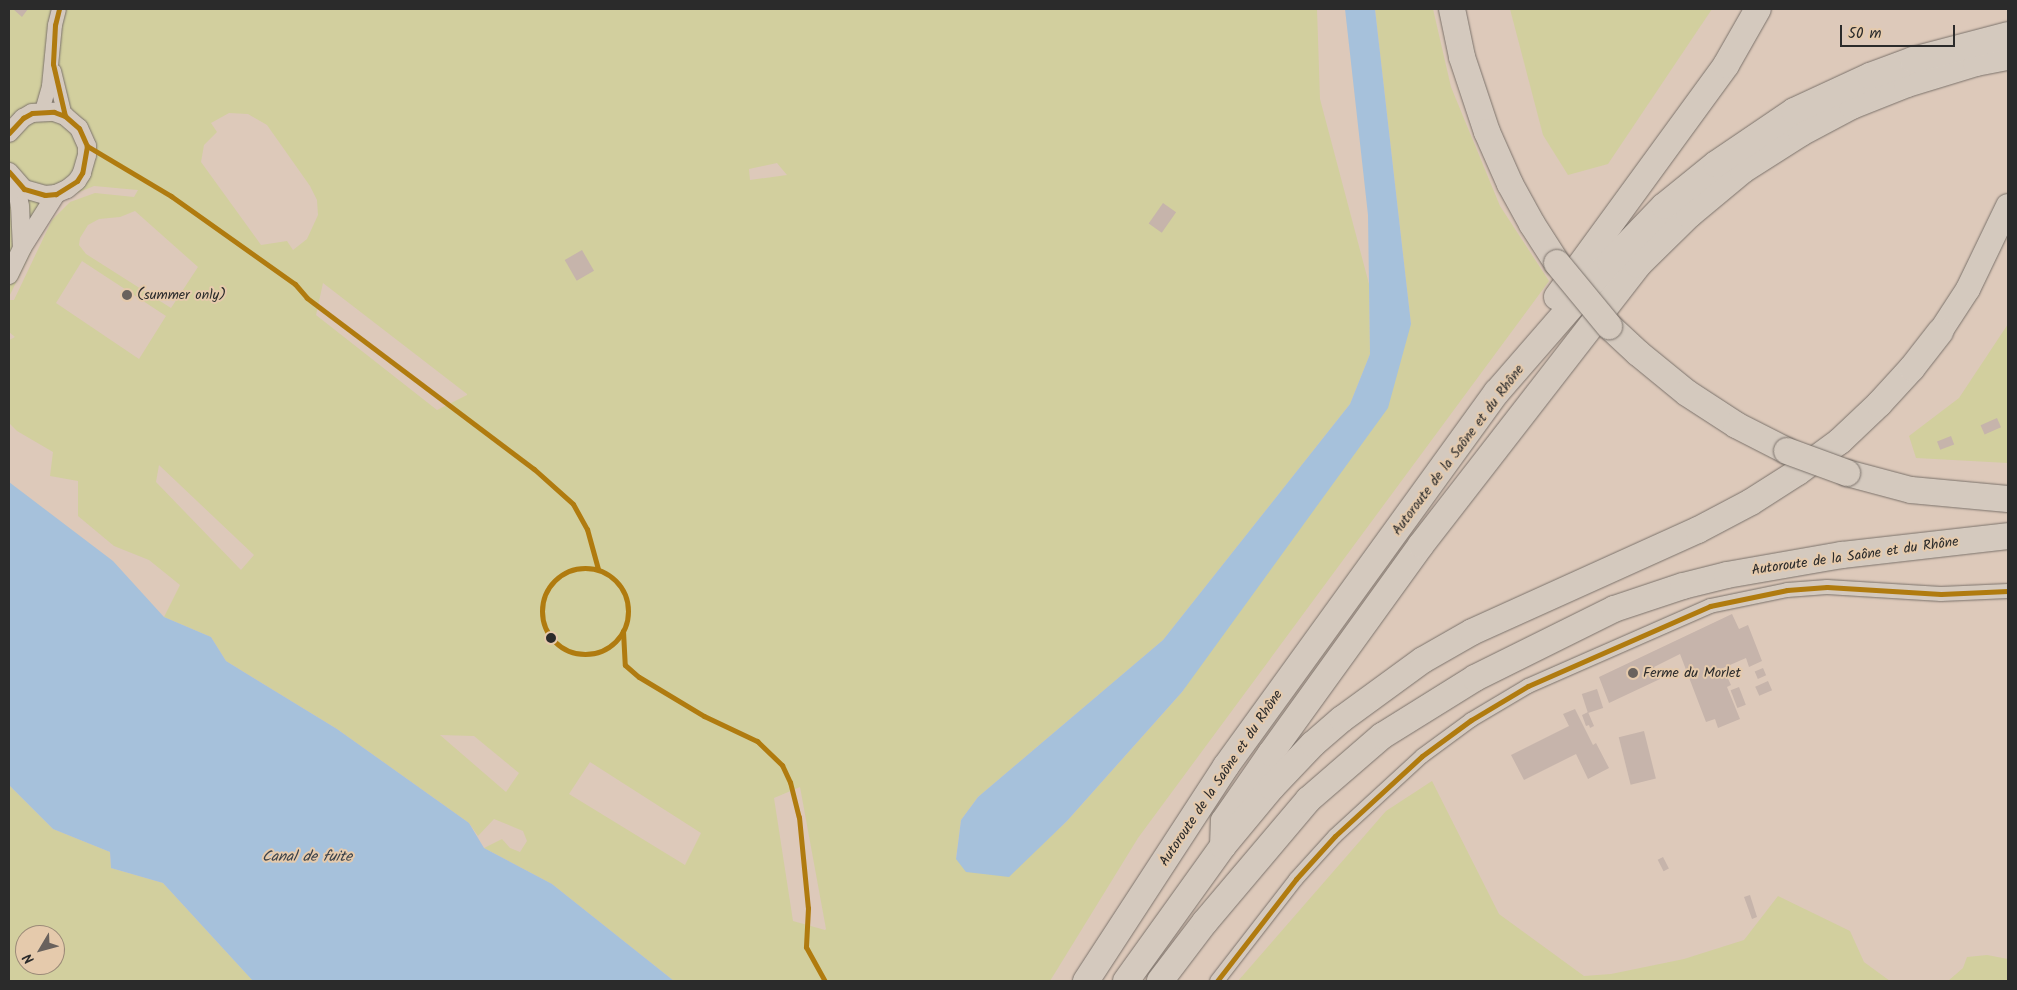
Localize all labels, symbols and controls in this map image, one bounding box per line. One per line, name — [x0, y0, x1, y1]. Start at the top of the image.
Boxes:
scale bar — [1842, 15, 1957, 47]
text: 50 m — [1848, 22, 1882, 46]
place label: (summer only) — [137, 287, 226, 303]
marker: (summer only) — [121, 289, 133, 301]
street label: Autoroute de la Saône et du Rhône — [1388, 362, 1528, 538]
street label: Autoroute de la Saône et du Rhône — [1750, 533, 1960, 579]
unlabelled marker — [546, 633, 556, 643]
place label: Ferme du Morlet — [1643, 665, 1741, 681]
marker: Ferme du Morlet — [1627, 667, 1639, 679]
street label: Autoroute de la Saône et du Rhône — [1156, 687, 1286, 869]
water label: Canal de fuite — [262, 849, 352, 867]
north arrow — [15, 925, 65, 975]
text: N — [17, 948, 40, 969]

